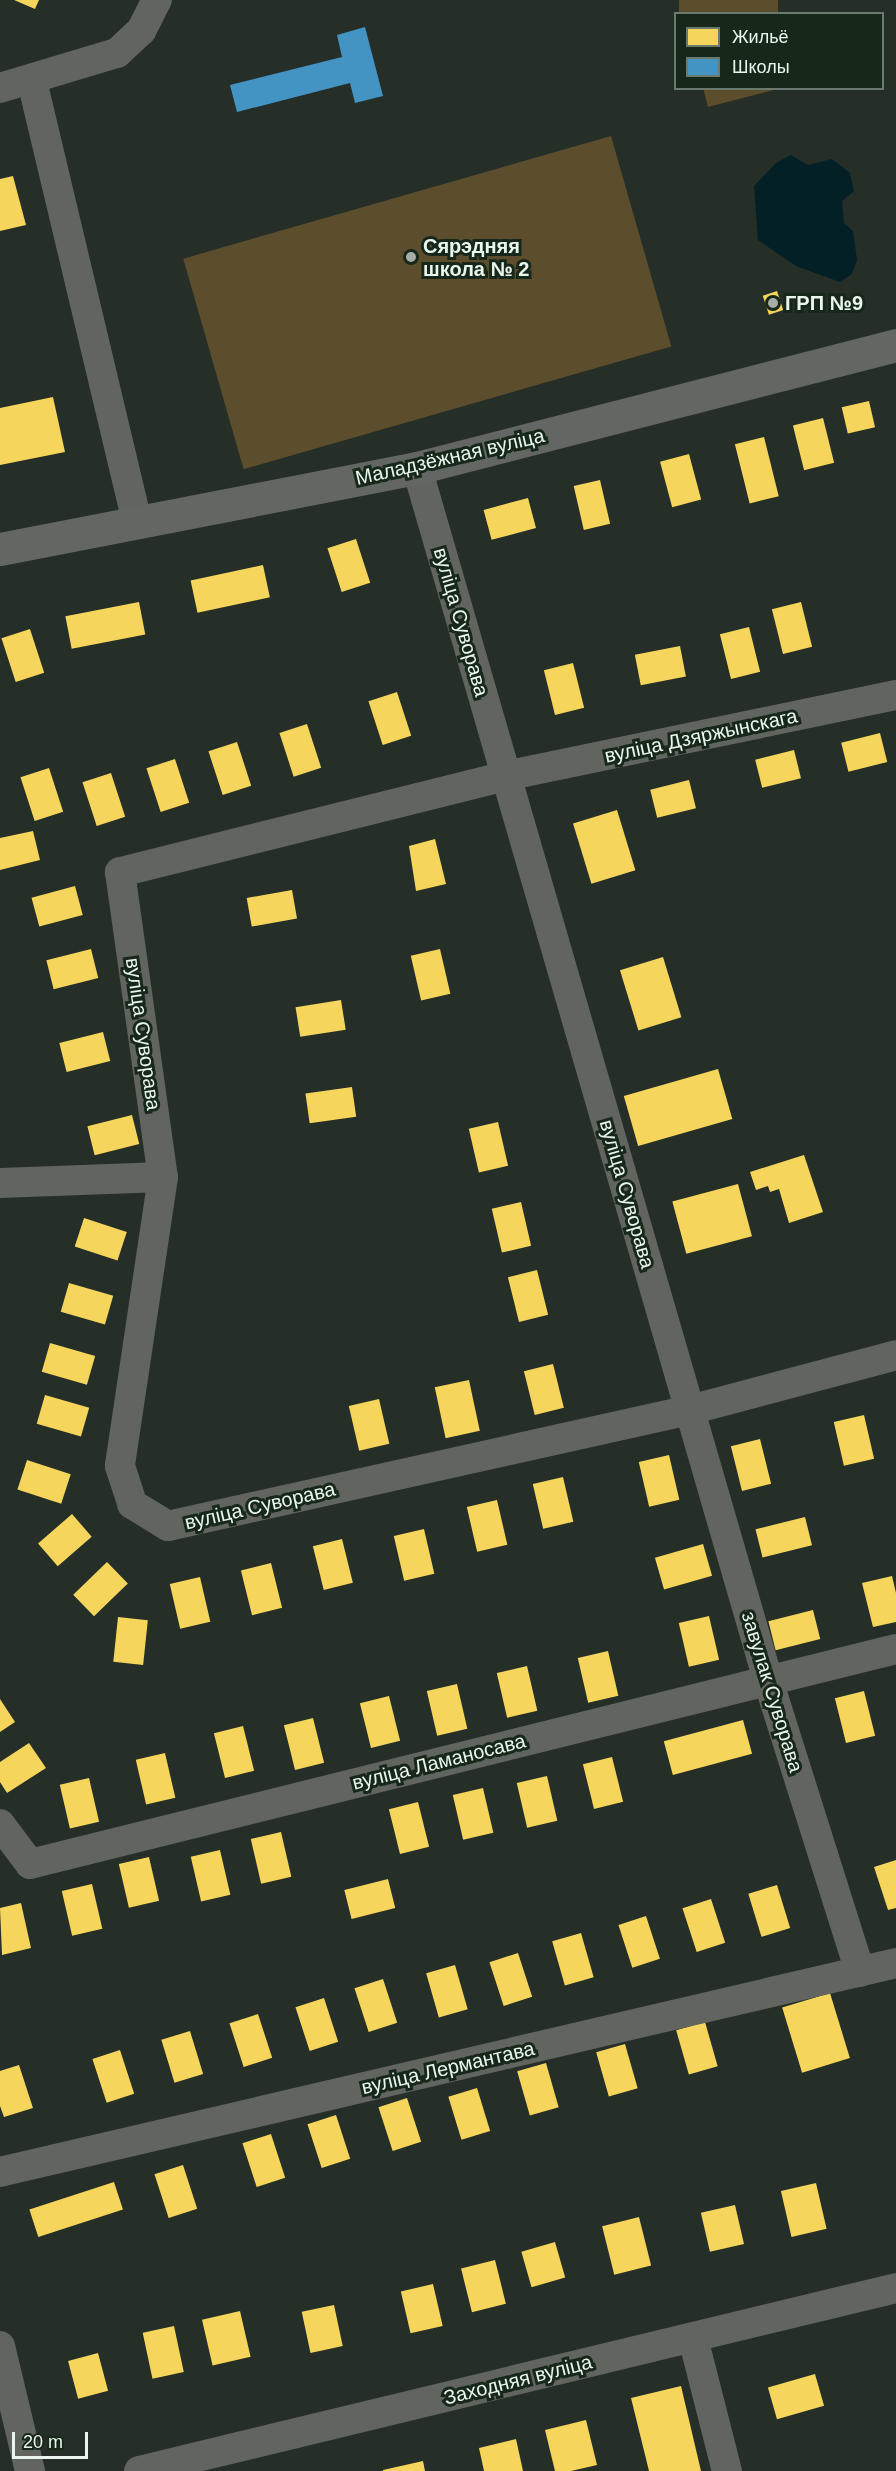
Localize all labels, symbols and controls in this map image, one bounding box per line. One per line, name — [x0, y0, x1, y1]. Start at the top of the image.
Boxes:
legend — [674, 12, 884, 90]
text: Жильё — [732, 27, 789, 47]
text: Школы — [732, 57, 790, 77]
place label: Сярэдняя школа № 2 — [423, 234, 529, 281]
marker: Сярэдняя школа № 2 — [404, 250, 418, 264]
place label: ГРП №9 — [785, 291, 863, 315]
marker: ГРП №9 — [766, 296, 780, 310]
street label: Маладзёжная вуліца — [353, 424, 547, 490]
street label: вуліца Суворава — [428, 545, 494, 699]
street label: вуліца Дзяржынскага — [602, 704, 800, 768]
street label: вуліца Суворава — [120, 956, 166, 1112]
street label: вуліца Суворава — [594, 1117, 660, 1271]
street label: вуліца Суворава — [182, 1477, 338, 1535]
street label: завулак Суворава — [736, 1609, 808, 1775]
street label: вуліца Ламаносава — [350, 1729, 528, 1795]
street label: вуліца Лермантава — [359, 2036, 537, 2100]
street label: Заходняя вуліца — [441, 2350, 595, 2410]
scale bar — [15, 2420, 92, 2458]
text: 20 m — [23, 2432, 63, 2452]

